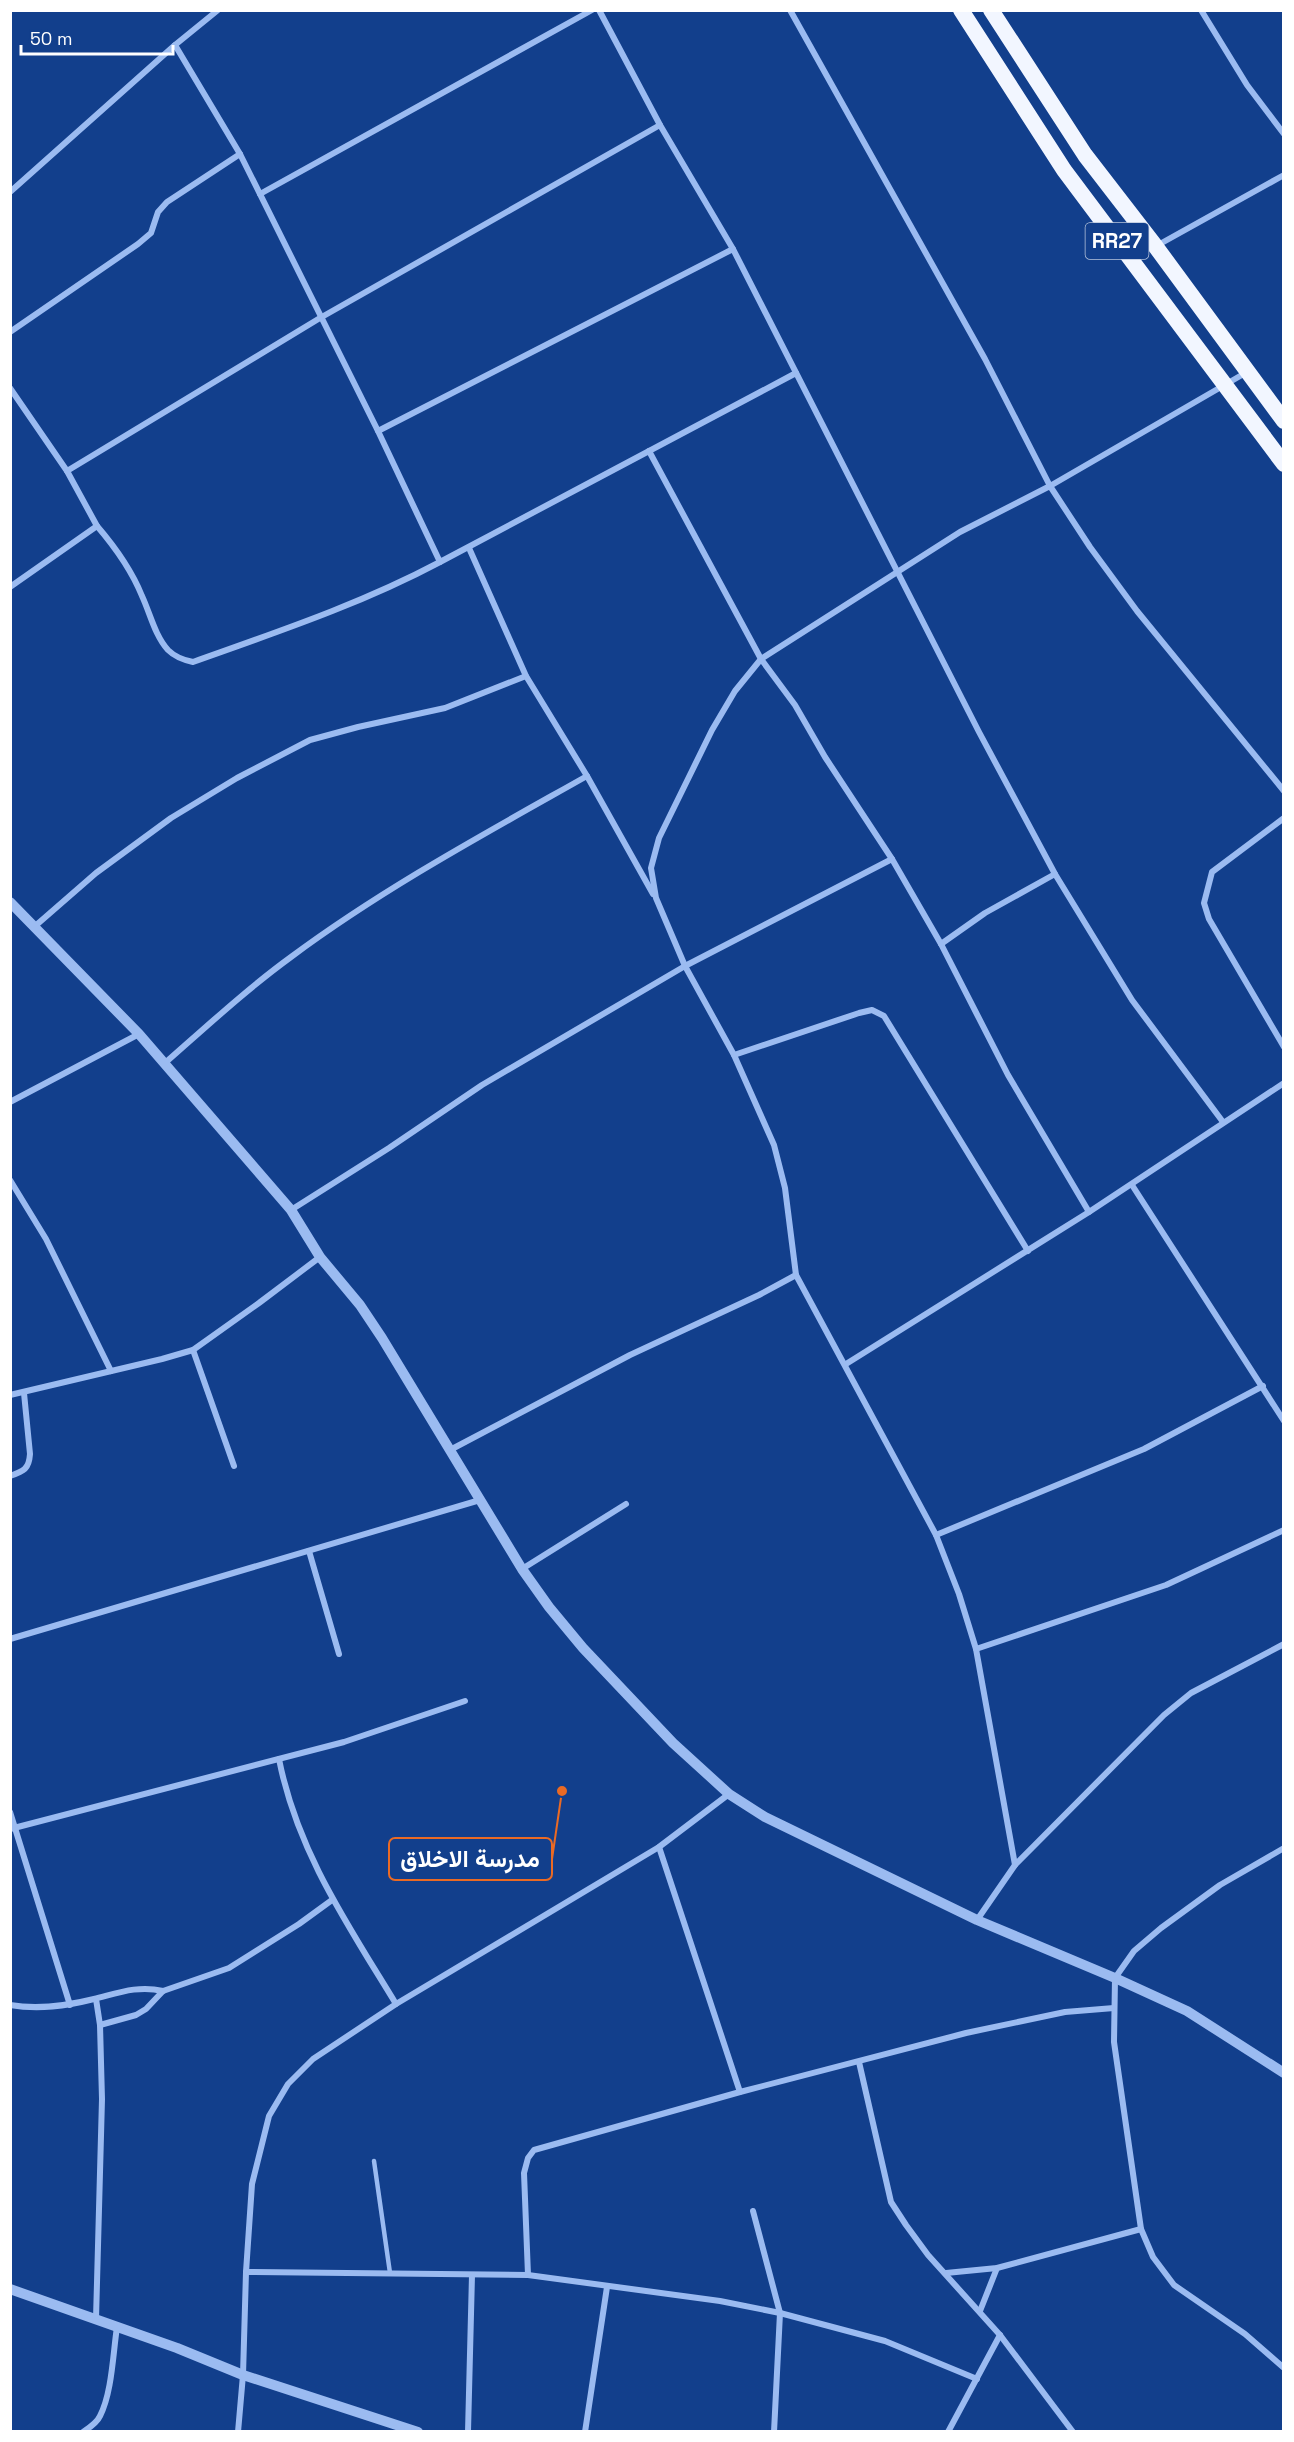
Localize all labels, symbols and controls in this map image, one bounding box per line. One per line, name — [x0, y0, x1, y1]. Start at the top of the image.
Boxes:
scale bar — [21, 18, 172, 56]
text: 50 m — [30, 27, 72, 50]
road number: RR27 — [1086, 223, 1148, 259]
callout: مدرسة الاخلاق — [389, 1838, 552, 1880]
text: مدرسة الاخلاق — [400, 1843, 540, 1874]

